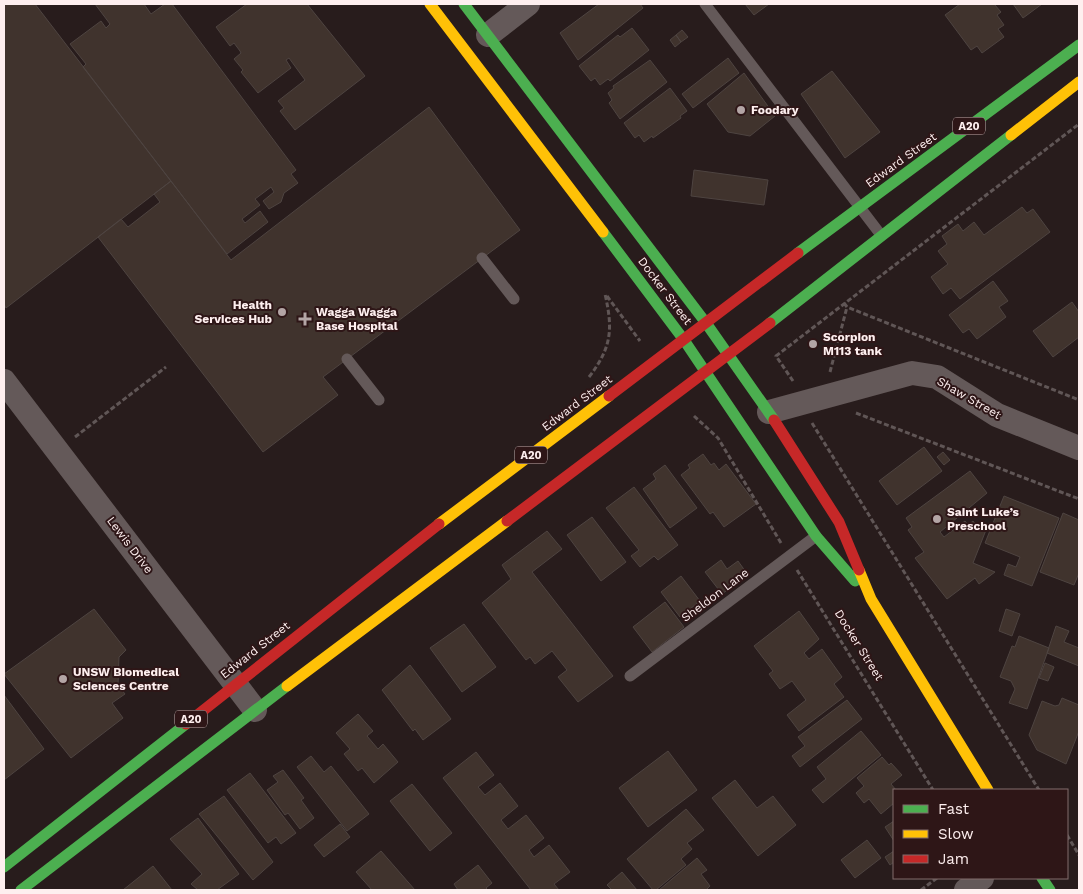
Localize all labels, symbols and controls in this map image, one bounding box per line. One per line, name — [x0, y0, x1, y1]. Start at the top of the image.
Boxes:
place label: Foodary — [751, 103, 799, 117]
marker: Foodary — [735, 104, 747, 116]
road number: A20 — [953, 118, 985, 134]
street label: Edward Street — [863, 130, 939, 190]
street label: Docker Street — [635, 254, 695, 328]
place label: Health Services Hub — [195, 298, 272, 326]
place label: Wagga Wagga Base Hospital — [316, 305, 398, 333]
marker: Health Services Hub — [276, 306, 288, 318]
marker: Wagga Wagga Base Hospital — [298, 312, 312, 326]
place label: Scorpion M113 tank — [823, 330, 882, 358]
marker: Scorpion M113 tank — [807, 338, 819, 350]
street label: Edward Street — [539, 372, 615, 434]
street label: Shaw Street — [934, 374, 1004, 422]
road number: A20 — [515, 446, 547, 464]
place label: Saint Luke’s Preschool — [947, 505, 1019, 533]
marker: Saint Luke’s Preschool — [931, 513, 943, 525]
street label: Lewis Drive — [104, 514, 156, 576]
street label: Sheldon Lane — [679, 565, 751, 625]
street label: Docker Street — [832, 607, 886, 683]
street label: Edward Street — [218, 619, 292, 681]
place label: UNSW Biomedical Sciences Centre — [73, 665, 179, 693]
marker: UNSW Biomedical Sciences Centre — [57, 673, 69, 685]
road number: A20 — [175, 711, 207, 728]
legend — [893, 789, 1068, 879]
text: Fast — [938, 800, 970, 818]
text: Slow — [938, 825, 974, 843]
text: Jam — [938, 850, 969, 868]

